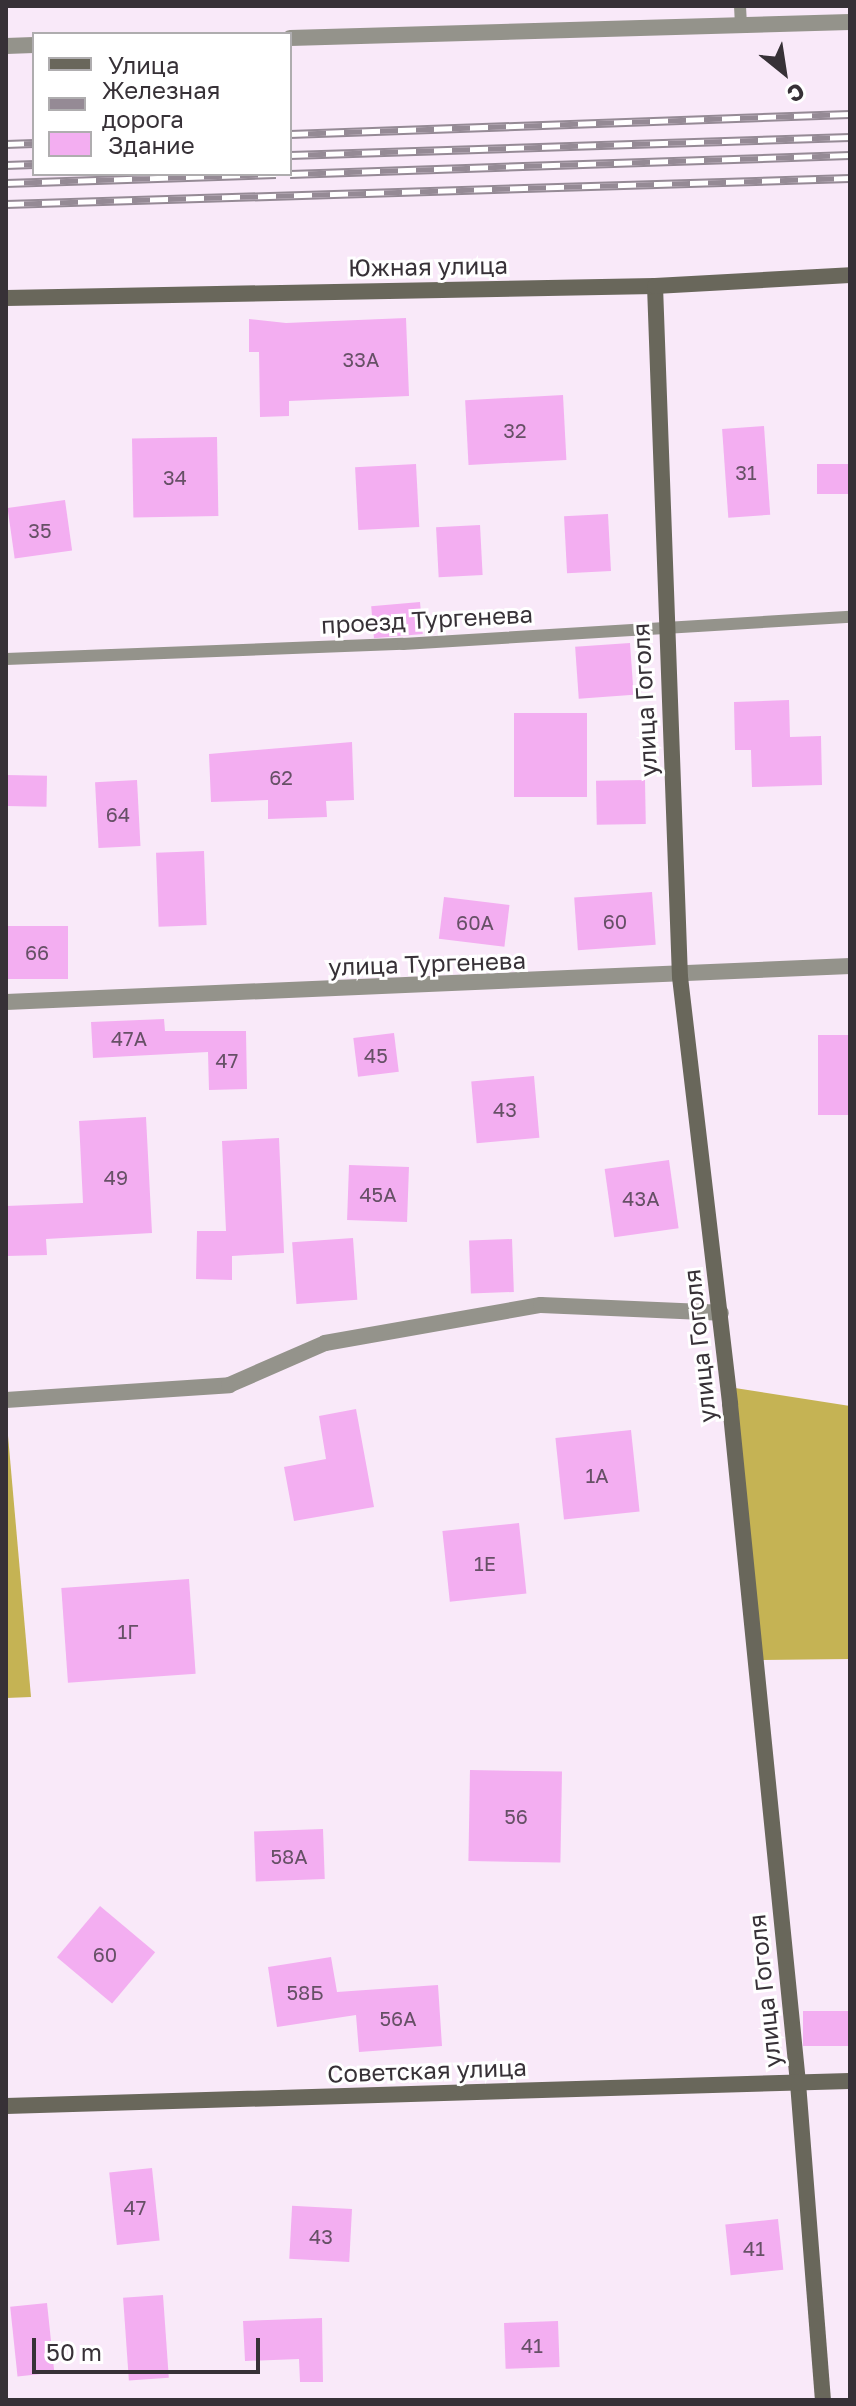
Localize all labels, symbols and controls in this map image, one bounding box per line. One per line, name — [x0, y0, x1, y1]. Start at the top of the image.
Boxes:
legend — [32, 32, 292, 176]
north arrow — [744, 32, 824, 112]
text: Улица — [108, 50, 180, 79]
text: Железная дорога — [102, 75, 220, 133]
text: С — [783, 78, 810, 109]
text: Здание — [108, 130, 195, 159]
street label: Южная улица — [348, 250, 508, 282]
house number: 33А — [343, 347, 379, 371]
house number: 32 — [503, 418, 527, 442]
house number: 31 — [735, 460, 757, 484]
house number: 34 — [163, 465, 187, 489]
house number: 35 — [28, 518, 52, 542]
street label: проезд Тургенева — [320, 599, 534, 639]
street label: улица Гоголя — [626, 622, 662, 778]
house number: 62 — [269, 765, 293, 789]
house number: 64 — [106, 802, 130, 826]
house number: 60 — [603, 909, 627, 933]
house number: 60А — [456, 910, 494, 934]
house number: 66 — [25, 940, 49, 964]
street label: улица Тургенева — [328, 945, 526, 981]
house number: 47А — [111, 1026, 147, 1050]
house number: 45 — [364, 1043, 388, 1067]
house number: 47 — [216, 1048, 238, 1072]
house number: 43 — [493, 1097, 517, 1121]
house number: 49 — [104, 1165, 128, 1189]
house number: 45А — [359, 1182, 397, 1206]
house number: 43А — [622, 1186, 660, 1210]
street label: улица Гоголя — [677, 1268, 721, 1424]
house number: 1А — [585, 1463, 609, 1487]
house number: 1Е — [474, 1551, 496, 1575]
house number: 1Г — [118, 1619, 138, 1643]
house number: 56 — [504, 1804, 528, 1828]
house number: 58А — [270, 1844, 308, 1868]
street label: улица Гоголя — [742, 1913, 786, 2069]
house number: 60 — [93, 1942, 117, 1966]
house number: 58Б — [286, 1980, 324, 2004]
house number: 56А — [379, 2006, 417, 2030]
street label: Советская улица — [327, 2052, 527, 2088]
house number: 47 — [124, 2195, 146, 2219]
house number: 43 — [309, 2224, 333, 2248]
house number: 41 — [743, 2236, 765, 2260]
scale bar — [36, 2322, 264, 2372]
house number: 41 — [521, 2333, 543, 2357]
text: 50 m — [46, 2337, 102, 2366]

